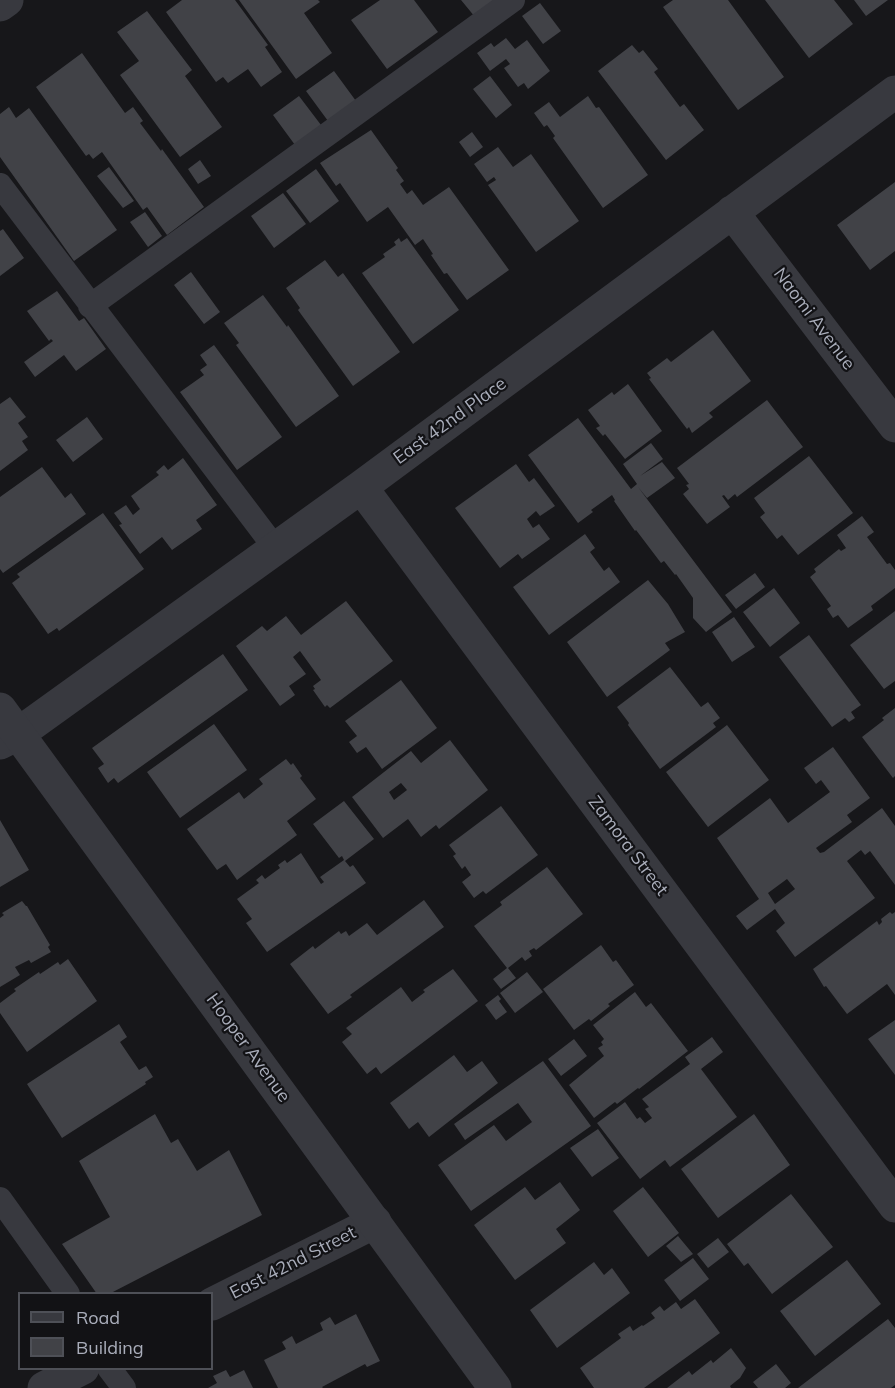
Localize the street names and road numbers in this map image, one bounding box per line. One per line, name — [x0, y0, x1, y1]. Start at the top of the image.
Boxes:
street label: Naomi Avenue — [769, 264, 859, 374]
street label: East 42nd Place — [389, 373, 511, 469]
street label: Zamora Street — [584, 792, 672, 900]
street label: Hooper Avenue — [201, 990, 295, 1106]
street label: East 42nd Street — [226, 1222, 360, 1304]

